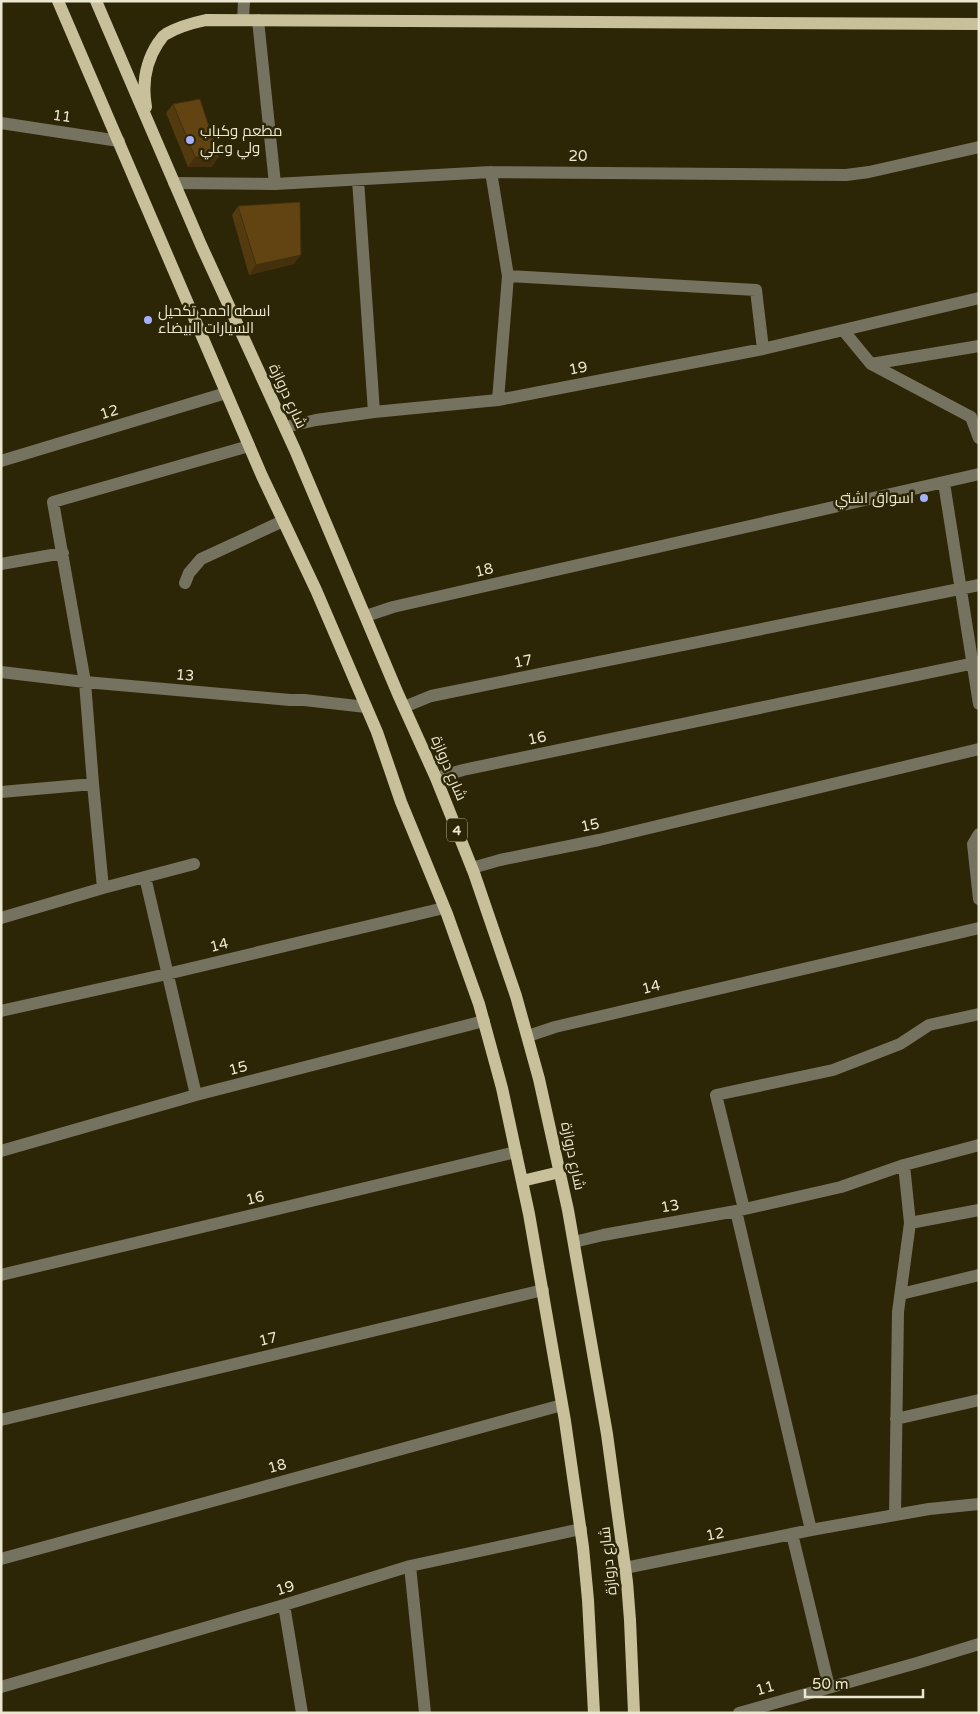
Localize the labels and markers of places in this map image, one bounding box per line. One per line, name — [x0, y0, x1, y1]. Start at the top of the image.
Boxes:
place label: مطعم وكباب ولي وعلي — [200, 122, 282, 160]
marker: مطعم وكباب ولي وعلي — [184, 134, 196, 146]
place label: اسطه احمد تكحيل السيارات البيضاء — [158, 302, 270, 337]
marker: اسطه احمد تكحيل السيارات البيضاء — [142, 314, 154, 326]
place label: اسواق اشتي — [835, 489, 914, 510]
marker: اسواق اشتي — [918, 492, 930, 504]

